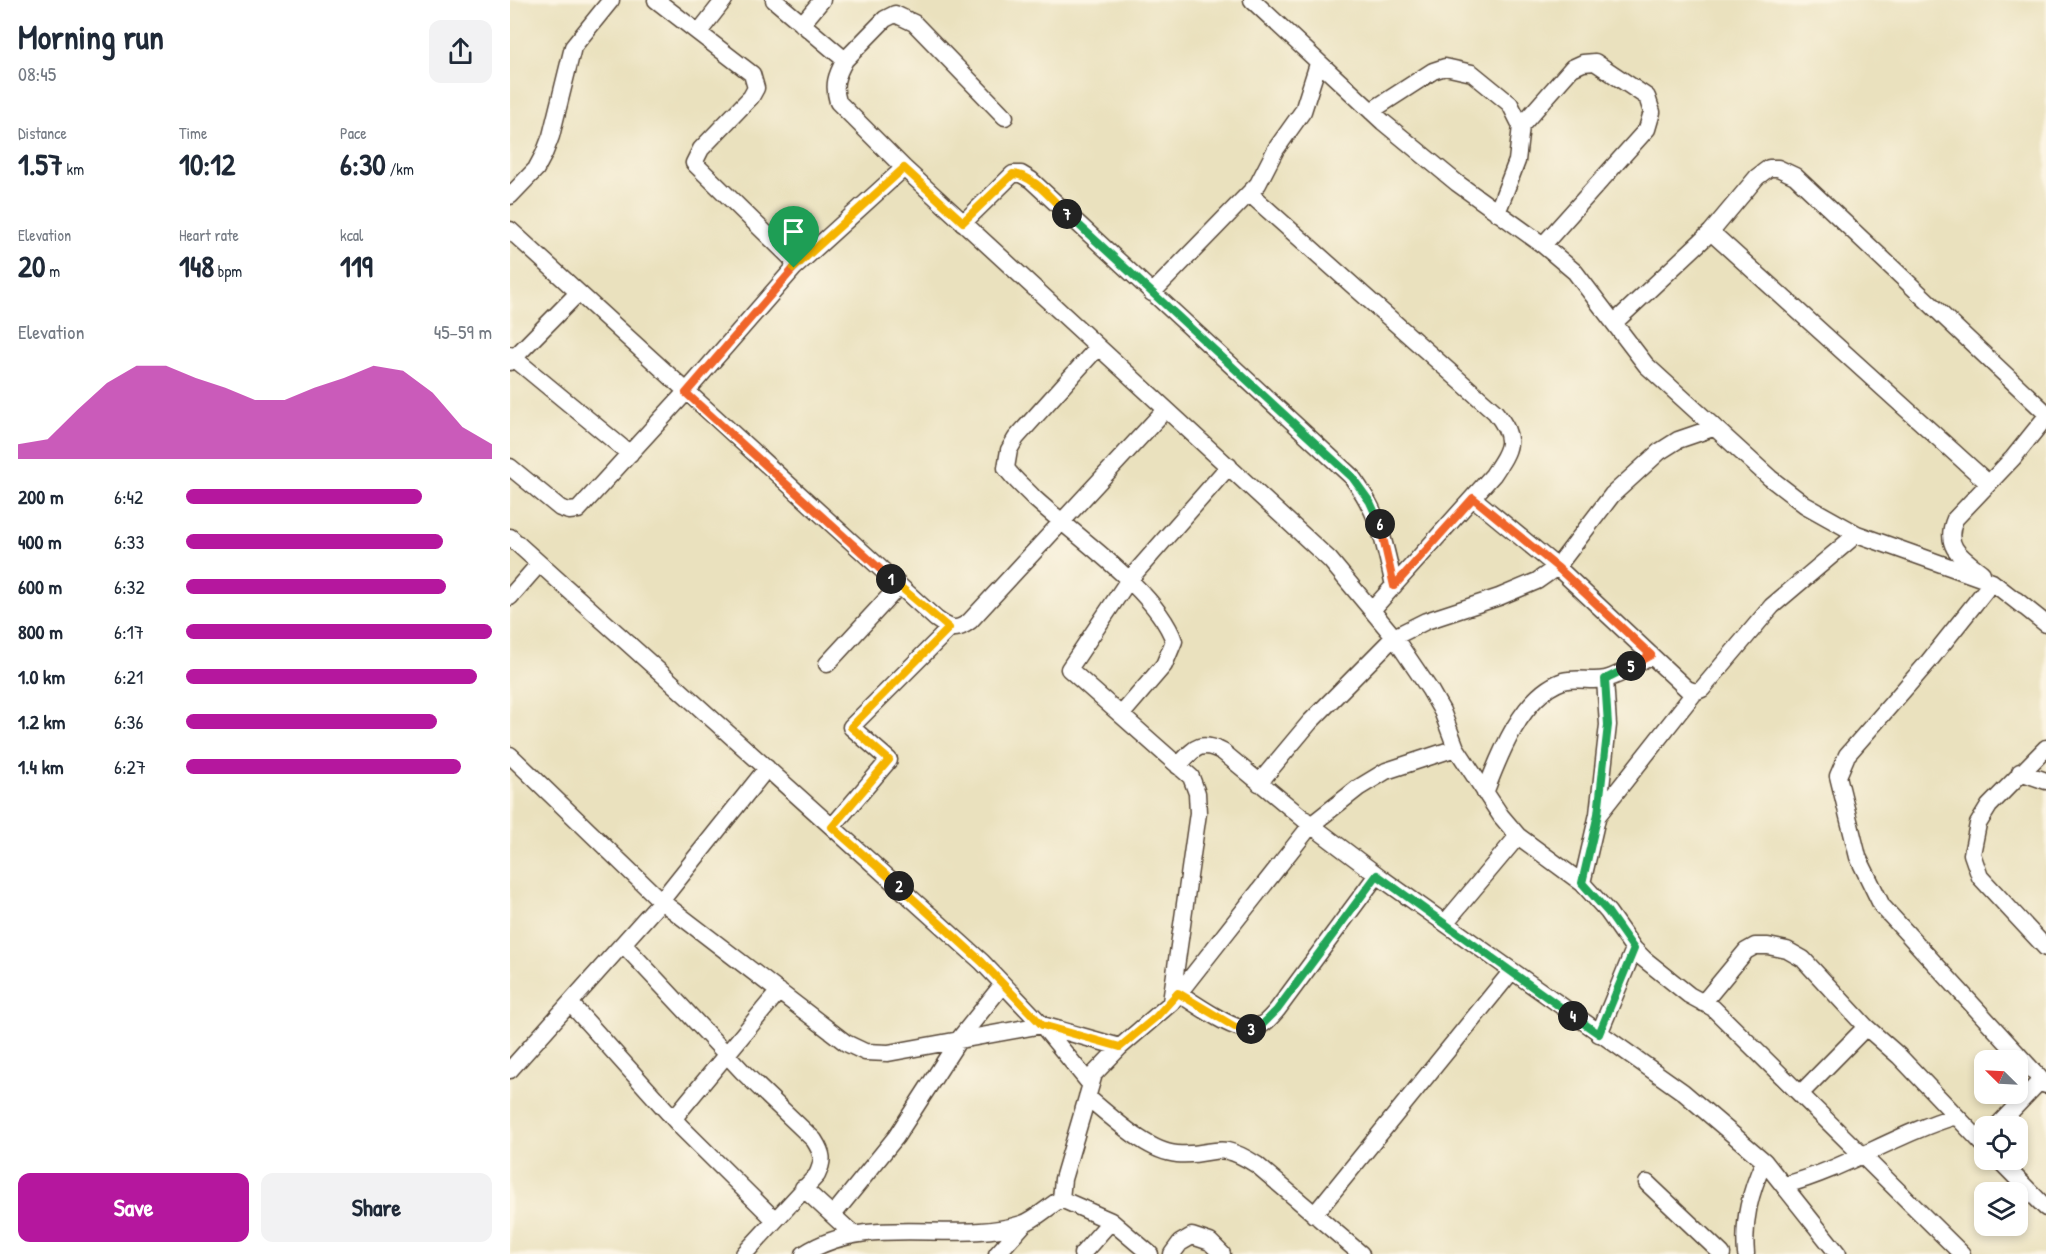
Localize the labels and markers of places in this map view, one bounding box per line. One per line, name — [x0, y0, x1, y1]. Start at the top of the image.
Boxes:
pin: 7 — [1052, 199, 1082, 229]
pin — [768, 206, 819, 268]
pin: 6 — [1365, 509, 1395, 539]
pin: 1 — [876, 564, 906, 594]
pin: 5 — [1616, 651, 1646, 681]
pin: 2 — [884, 871, 914, 901]
pin: 4 — [1558, 1001, 1588, 1031]
pin: 3 — [1236, 1014, 1266, 1044]

